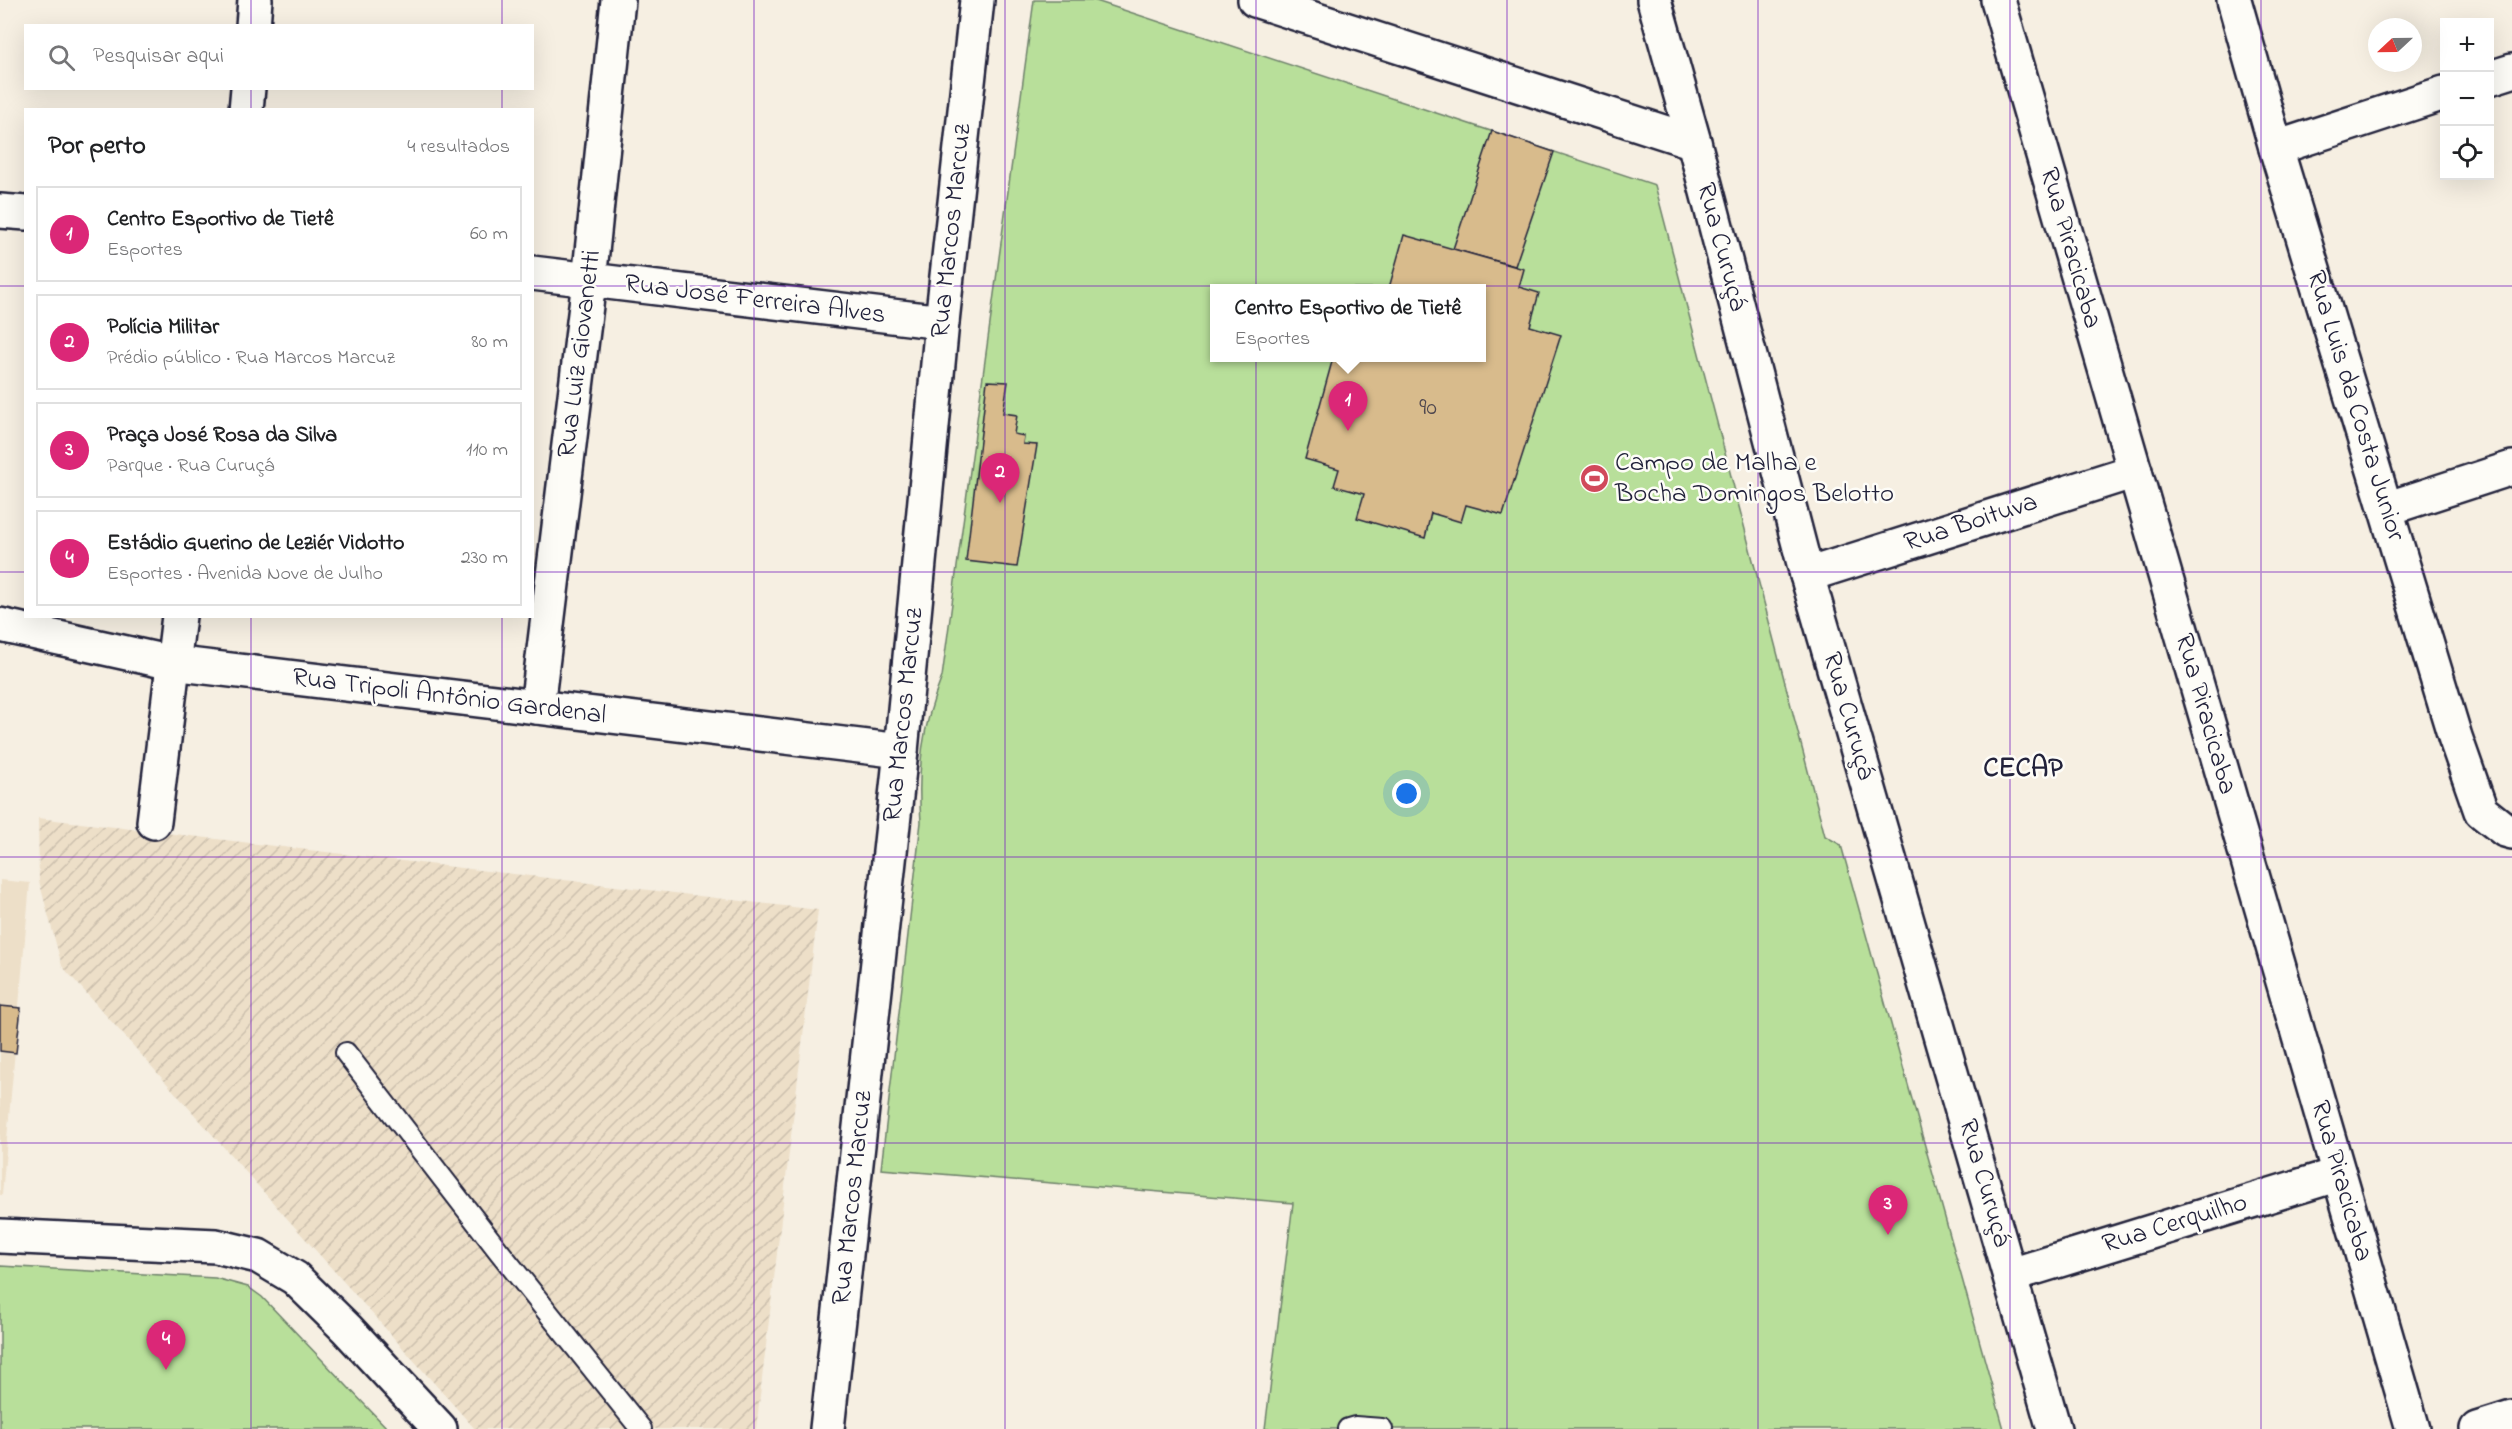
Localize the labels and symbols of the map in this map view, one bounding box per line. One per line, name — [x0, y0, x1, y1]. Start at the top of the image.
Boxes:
north arrow — [2368, 18, 2422, 72]
street label: Rua Marcos Marcuz — [921, 121, 983, 340]
street label: Rua Piracicaba — [2028, 163, 2112, 333]
street label: Rua Curuçá — [1685, 179, 1757, 316]
street label: Rua Luiz Giovanetti — [548, 248, 612, 460]
street label: Rua José Ferreira Alves — [622, 265, 888, 335]
street label: Rua Luis da Costa Junior — [2295, 266, 2415, 547]
pin: 1 — [1328, 382, 1368, 431]
house number: 90 — [1419, 391, 1437, 426]
place label: Campo de Malha e Bocha Domingos Belotto — [1614, 444, 1894, 514]
pin: 2 — [980, 454, 1020, 503]
sports icon: Campo de Malha e Bocha Domingos Belotto — [1578, 463, 1610, 495]
street label: Rua Boituva — [1899, 483, 2043, 563]
street label: Rua Marcos Marcuz — [873, 605, 935, 824]
street label: Rua Piracicaba — [2163, 629, 2247, 799]
street label: Rua Curuçá — [1811, 648, 1885, 785]
street label: Rua Tripoli Antônio Gardenal — [290, 658, 608, 736]
district label: CECAP — [1983, 749, 2063, 790]
your location — [1392, 779, 1421, 808]
street label: Rua Marcos Marcuz — [822, 1088, 884, 1307]
street label: Rua Piracicaba — [2299, 1096, 2383, 1266]
street label: Rua Curuçá — [1947, 1115, 2021, 1252]
street label: Rua Cerquilho — [2098, 1183, 2252, 1265]
pin: 3 — [1868, 1186, 1908, 1235]
pin: 4 — [146, 1320, 186, 1370]

